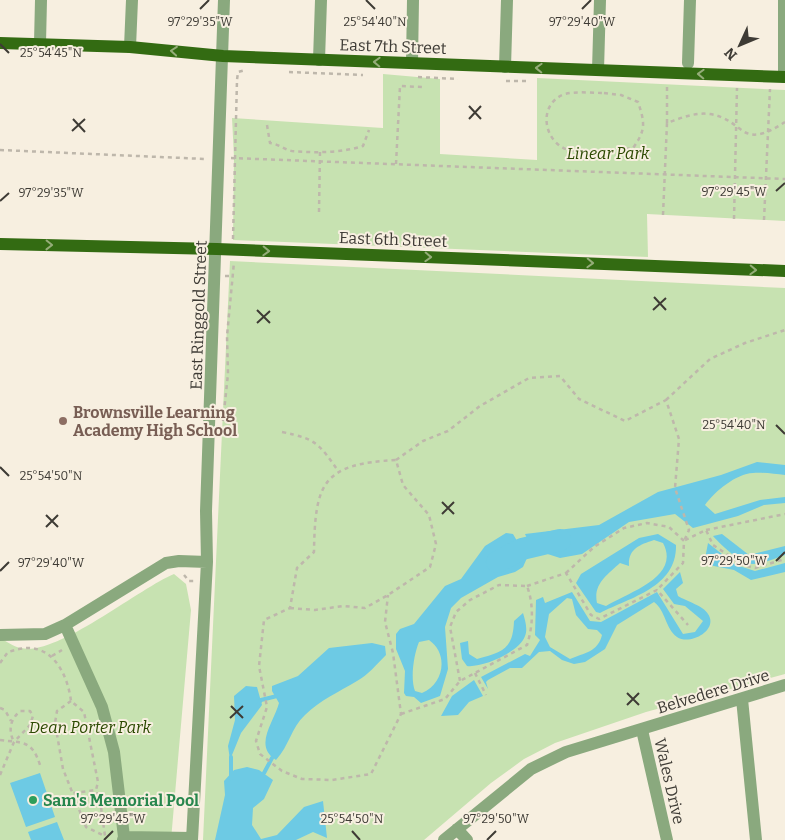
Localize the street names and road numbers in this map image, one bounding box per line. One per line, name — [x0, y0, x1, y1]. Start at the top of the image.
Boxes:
street label: East 7th Street — [339, 35, 447, 58]
street label: East 6th Street — [338, 228, 448, 251]
street label: East Ringgold Street — [186, 240, 211, 390]
street label: Belvedere Drive — [655, 665, 772, 718]
street label: Wales Drive — [650, 736, 689, 826]

